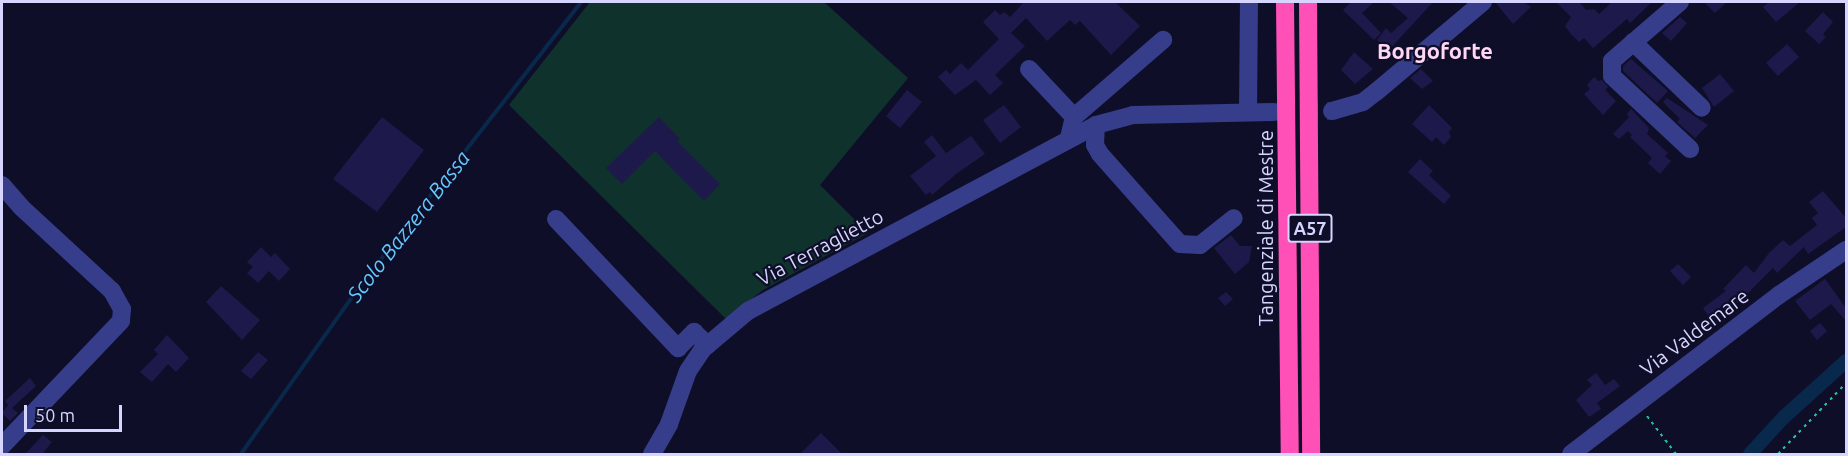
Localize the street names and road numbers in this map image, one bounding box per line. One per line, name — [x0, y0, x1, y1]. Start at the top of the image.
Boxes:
street label: Tangenziale di Mestre — [1253, 130, 1277, 326]
street label: Via Terraglietto — [753, 204, 887, 290]
road number: A57 — [1288, 213, 1332, 243]
street label: Via Valdemare — [1635, 283, 1753, 381]

